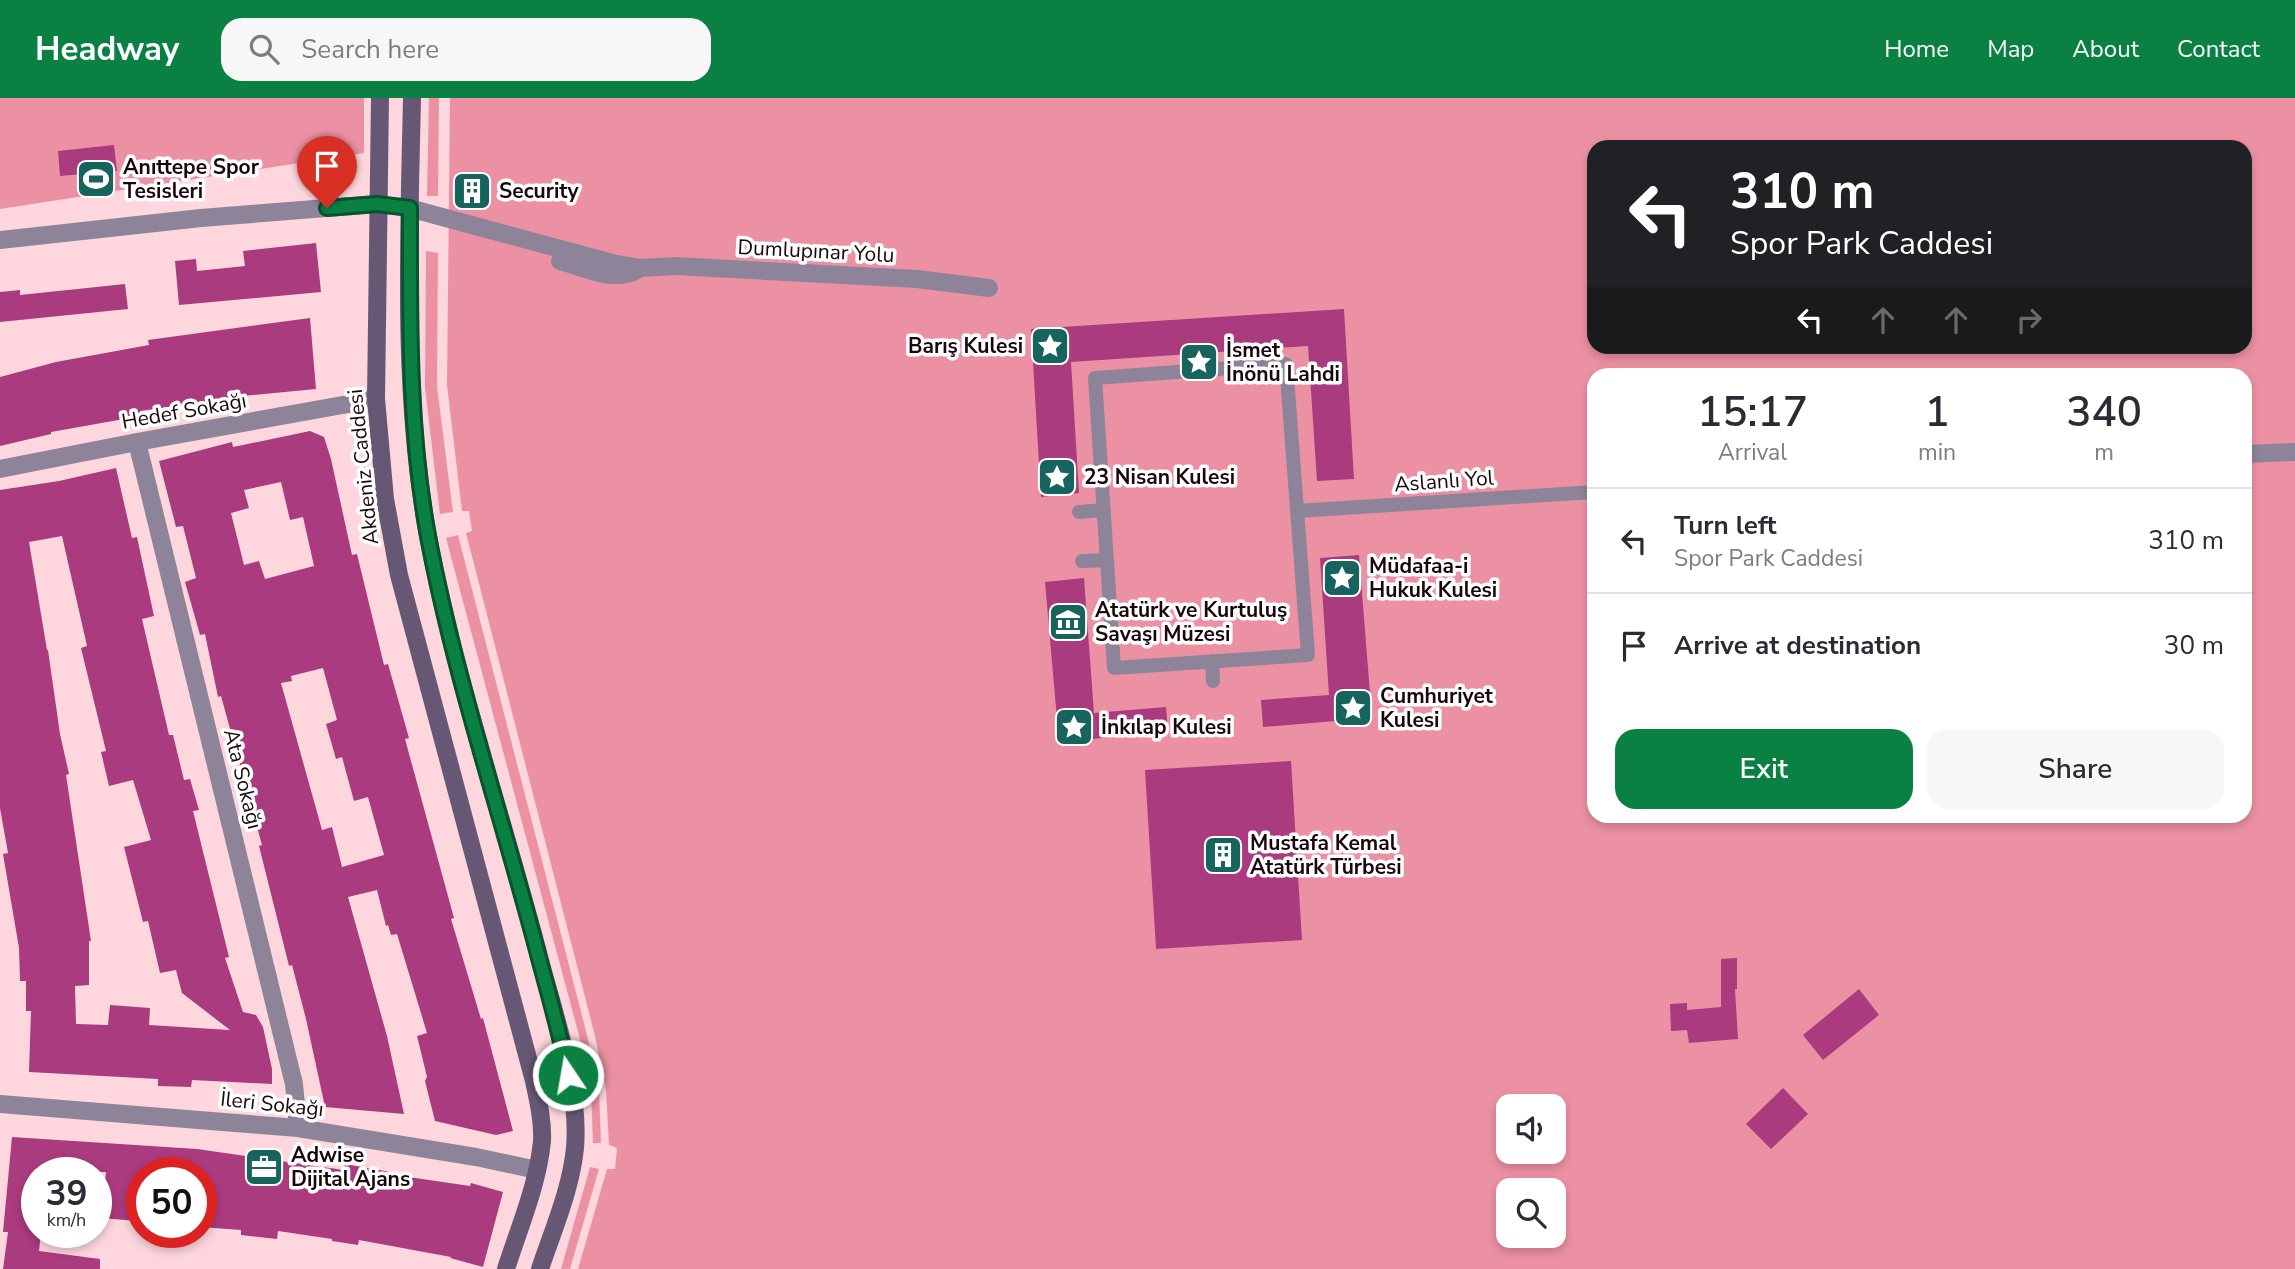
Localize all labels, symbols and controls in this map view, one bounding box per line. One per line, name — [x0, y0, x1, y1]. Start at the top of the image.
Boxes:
search box — [221, 18, 711, 81]
text: Headway — [35, 27, 179, 72]
icon: search — [245, 30, 283, 68]
text: Search here — [301, 32, 439, 67]
text: Home — [1884, 33, 1949, 65]
text: Map — [1987, 33, 2034, 65]
text: About — [2072, 33, 2139, 65]
text: Contact — [2177, 33, 2260, 65]
pin — [297, 136, 357, 208]
icon: arrive — [308, 147, 346, 185]
place label: Anıttepe Spor Tesisleri — [123, 153, 260, 205]
sports icon: Anıttepe Spor Tesisleri — [75, 158, 117, 200]
text: 310 m — [1730, 158, 1874, 225]
icon: left — [1615, 168, 1706, 259]
building icon: Security — [451, 170, 493, 212]
place label: Security — [499, 177, 580, 205]
text: Spor Park Caddesi — [1730, 222, 1993, 265]
street label: Dumlupınar Yolu — [737, 233, 895, 269]
icon: left — [1791, 301, 1829, 339]
icon: ahead — [1864, 301, 1902, 339]
icon: ahead — [1937, 301, 1975, 339]
icon: right — [2010, 301, 2048, 339]
place icon: Barış Kulesi — [1029, 325, 1071, 367]
place label: Barış Kulesi — [908, 332, 1023, 360]
place label: İsmet İnönü Lahdi — [1226, 336, 1340, 388]
place icon: İsmet İnönü Lahdi — [1178, 341, 1220, 383]
text: 15:17 — [1697, 384, 1808, 441]
text: 1 — [1924, 384, 1950, 441]
text: 340 — [2066, 384, 2142, 441]
street label: Hedef Sokağı — [119, 386, 249, 436]
street label: Akdeniz Caddesi — [341, 388, 385, 546]
text: Arrival — [1718, 437, 1787, 468]
text: min — [1918, 437, 1956, 468]
text: m — [2094, 437, 2114, 468]
place icon: 23 Nisan Kulesi — [1036, 456, 1078, 498]
place label: 23 Nisan Kulesi — [1084, 463, 1235, 491]
street label: Aslanlı Yol — [1393, 463, 1496, 498]
text: Turn left — [1674, 508, 1777, 543]
icon: left — [1615, 522, 1653, 560]
text: 310 m — [2148, 523, 2224, 558]
text: Spor Park Caddesi — [1674, 543, 1863, 574]
place label: Müdafaa-i Hukuk Kulesi — [1369, 552, 1497, 604]
place icon: Müdafaa-i Hukuk Kulesi — [1321, 557, 1363, 599]
place label: Atatürk ve Kurtuluş Savaşı Müzesi — [1095, 596, 1287, 648]
museum icon: Atatürk ve Kurtuluş Savaşı Müzesi — [1047, 601, 1089, 643]
icon: arrive — [1615, 627, 1653, 665]
text: Arrive at destination — [1674, 628, 1921, 663]
text: 30 m — [2164, 628, 2224, 663]
place label: Cumhuriyet Kulesi — [1380, 682, 1494, 734]
place icon: Cumhuriyet Kulesi — [1332, 687, 1374, 729]
place icon: İnkılap Kulesi — [1053, 706, 1095, 748]
place label: İnkılap Kulesi — [1101, 713, 1232, 741]
street label: Ata Sokağı — [217, 726, 269, 832]
button: Exit — [1615, 729, 1913, 809]
button: Share — [1927, 729, 2224, 809]
place label: Mustafa Kemal Atatürk Türbesi — [1250, 829, 1402, 881]
building icon: Mustafa Kemal Atatürk Türbesi — [1202, 834, 1244, 876]
position arrow — [531, 1038, 605, 1112]
street label: İleri Sokağı — [219, 1085, 325, 1123]
map controls — [1496, 1094, 1566, 1248]
button: sound — [1496, 1094, 1566, 1164]
place label: Adwise Dijital Ajans — [291, 1141, 410, 1193]
office icon: Adwise Dijital Ajans — [243, 1146, 285, 1188]
speed limit sign: 50 — [126, 1157, 217, 1248]
text: 39 — [45, 1170, 88, 1217]
button: search — [1496, 1178, 1566, 1248]
text: km/h — [47, 1208, 86, 1232]

